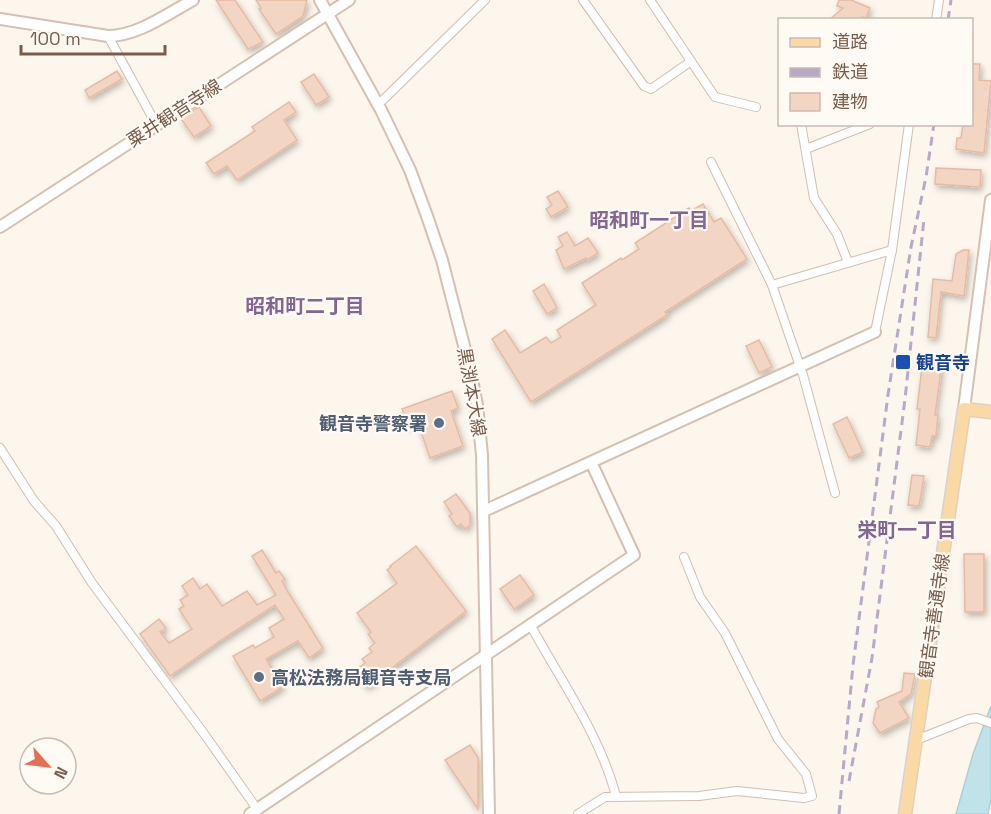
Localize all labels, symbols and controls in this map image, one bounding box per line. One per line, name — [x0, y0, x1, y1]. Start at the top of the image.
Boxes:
scale bar — [21, 18, 165, 56]
legend — [778, 18, 973, 126]
text: 100 m — [30, 27, 81, 50]
text: 道路 — [832, 30, 868, 53]
text: 鉄道 — [832, 60, 868, 83]
street label: 粟井観音寺線 — [122, 74, 226, 152]
text: 建物 — [832, 90, 868, 113]
district label: 昭和町一丁目 — [589, 207, 709, 233]
district label: 昭和町二丁目 — [245, 293, 365, 319]
street label: 黒渕本大線 — [453, 346, 491, 438]
place label: 観音寺 — [916, 351, 970, 374]
marker: 観音寺 — [894, 353, 912, 371]
place label: 観音寺警察署 — [319, 412, 427, 435]
marker: 観音寺警察署 — [432, 416, 446, 430]
district label: 栄町一丁目 — [857, 517, 957, 543]
street label: 観音寺善通寺線 — [914, 552, 954, 680]
place label: 高松法務局観音寺支局 — [271, 666, 451, 689]
marker: 高松法務局観音寺支局 — [252, 670, 266, 684]
north arrow — [18, 736, 78, 796]
text: N — [49, 763, 73, 782]

